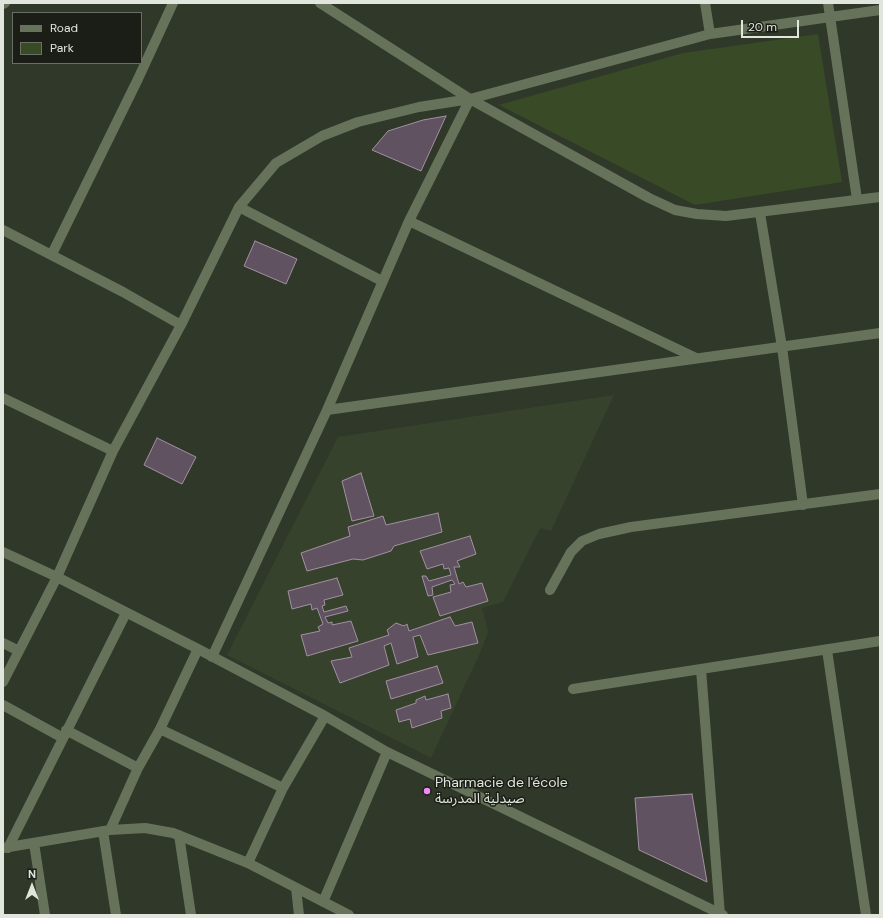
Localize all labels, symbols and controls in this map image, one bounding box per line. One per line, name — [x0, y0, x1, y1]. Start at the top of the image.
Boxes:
legend — [12, 12, 142, 64]
scale bar — [743, 12, 801, 38]
text: 20 m — [748, 19, 777, 35]
text: Road — [50, 20, 78, 36]
text: Park — [50, 40, 74, 56]
place label: Pharmacie de l'école صيدلية المدرسة — [435, 775, 568, 808]
marker: Pharmacie de l'école صيدلية المدرسة — [422, 786, 432, 796]
north arrow — [12, 866, 52, 906]
text: N — [28, 867, 36, 881]

